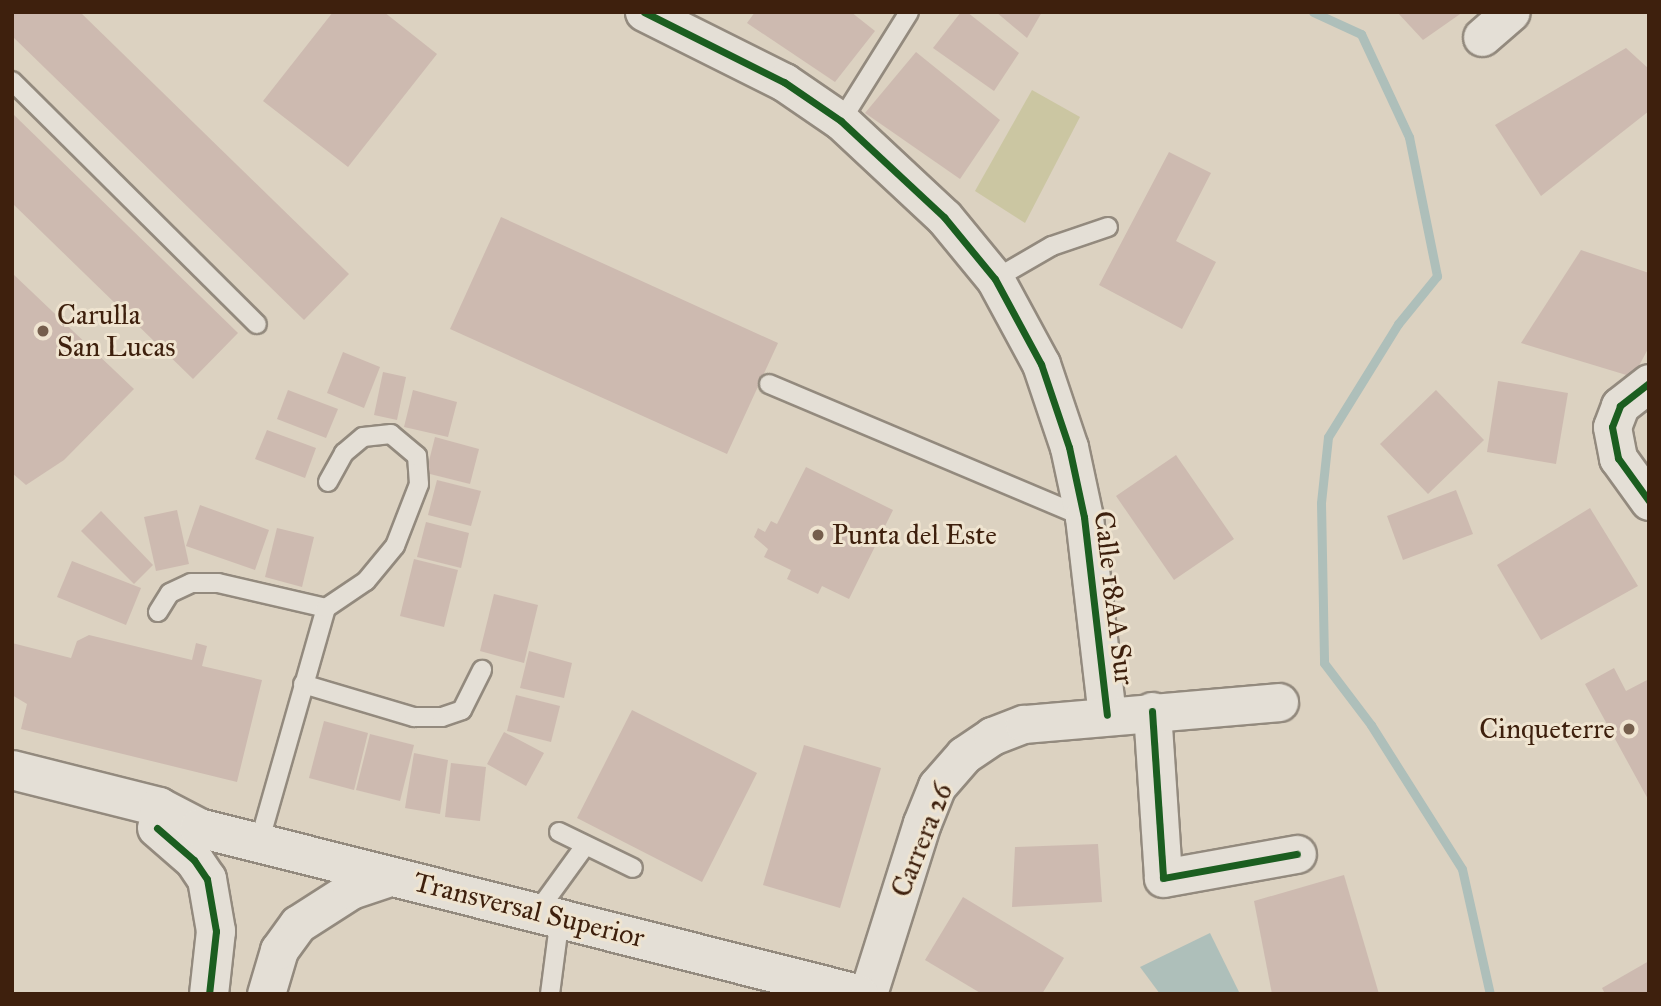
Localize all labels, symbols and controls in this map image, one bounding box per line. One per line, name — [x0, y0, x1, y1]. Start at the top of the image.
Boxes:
place label: Carulla San Lucas — [57, 298, 176, 364]
marker: Carulla San Lucas — [35, 323, 51, 339]
street label: Calle 18AA Sur — [1087, 509, 1141, 687]
place label: Punta del Este — [832, 518, 997, 552]
marker: Punta del Este — [810, 527, 826, 543]
place label: Cinqueterre — [1479, 712, 1615, 746]
marker: Cinqueterre — [1621, 721, 1637, 737]
street label: Carrera 26 — [884, 778, 960, 902]
street label: Transversal Superior — [410, 865, 648, 955]

